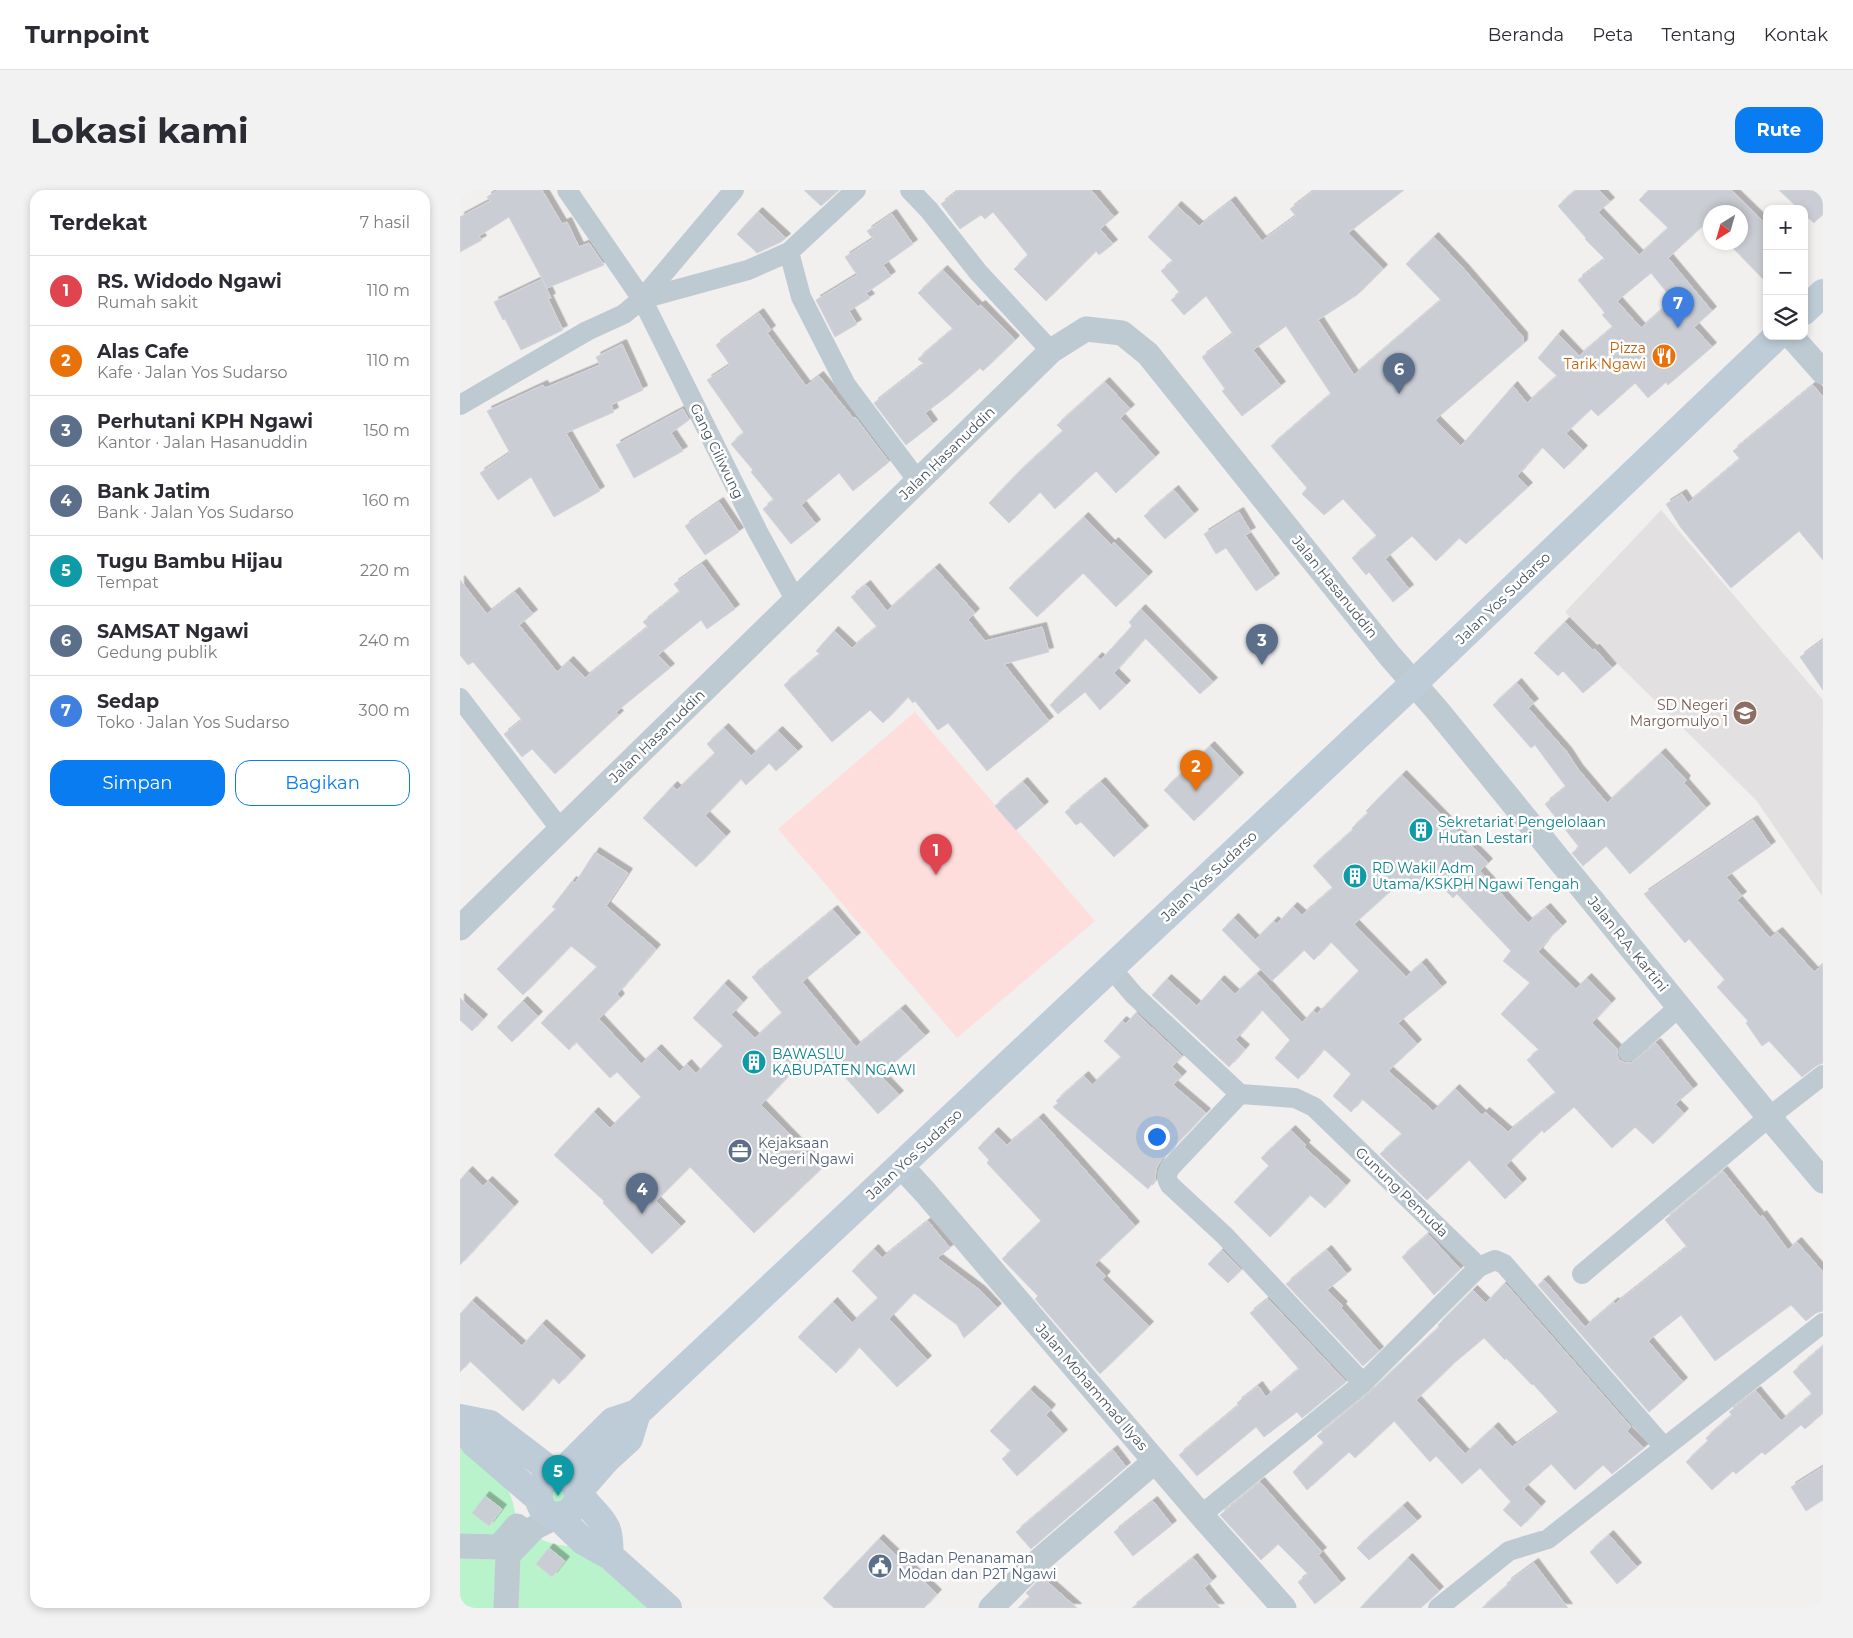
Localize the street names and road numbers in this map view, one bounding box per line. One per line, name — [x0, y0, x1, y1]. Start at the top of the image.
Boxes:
street label: Gang Ciliwung — [686, 400, 748, 502]
street label: Jalan Hasanuddin — [895, 403, 999, 504]
street label: Jalan Hasanuddin — [1288, 531, 1382, 642]
street label: Jalan Yos Sudarso — [1451, 548, 1554, 648]
street label: Jalan Hasanuddin — [605, 686, 709, 787]
street label: Jalan Yos Sudarso — [1157, 827, 1261, 926]
street label: Jalan R.A. Kartini — [1583, 892, 1672, 995]
street label: Jalan Yos Sudarso — [862, 1105, 966, 1204]
street label: Gunung Pemuda — [1352, 1143, 1452, 1241]
street label: Jalan Mohammad Ilyas — [1031, 1319, 1152, 1454]

